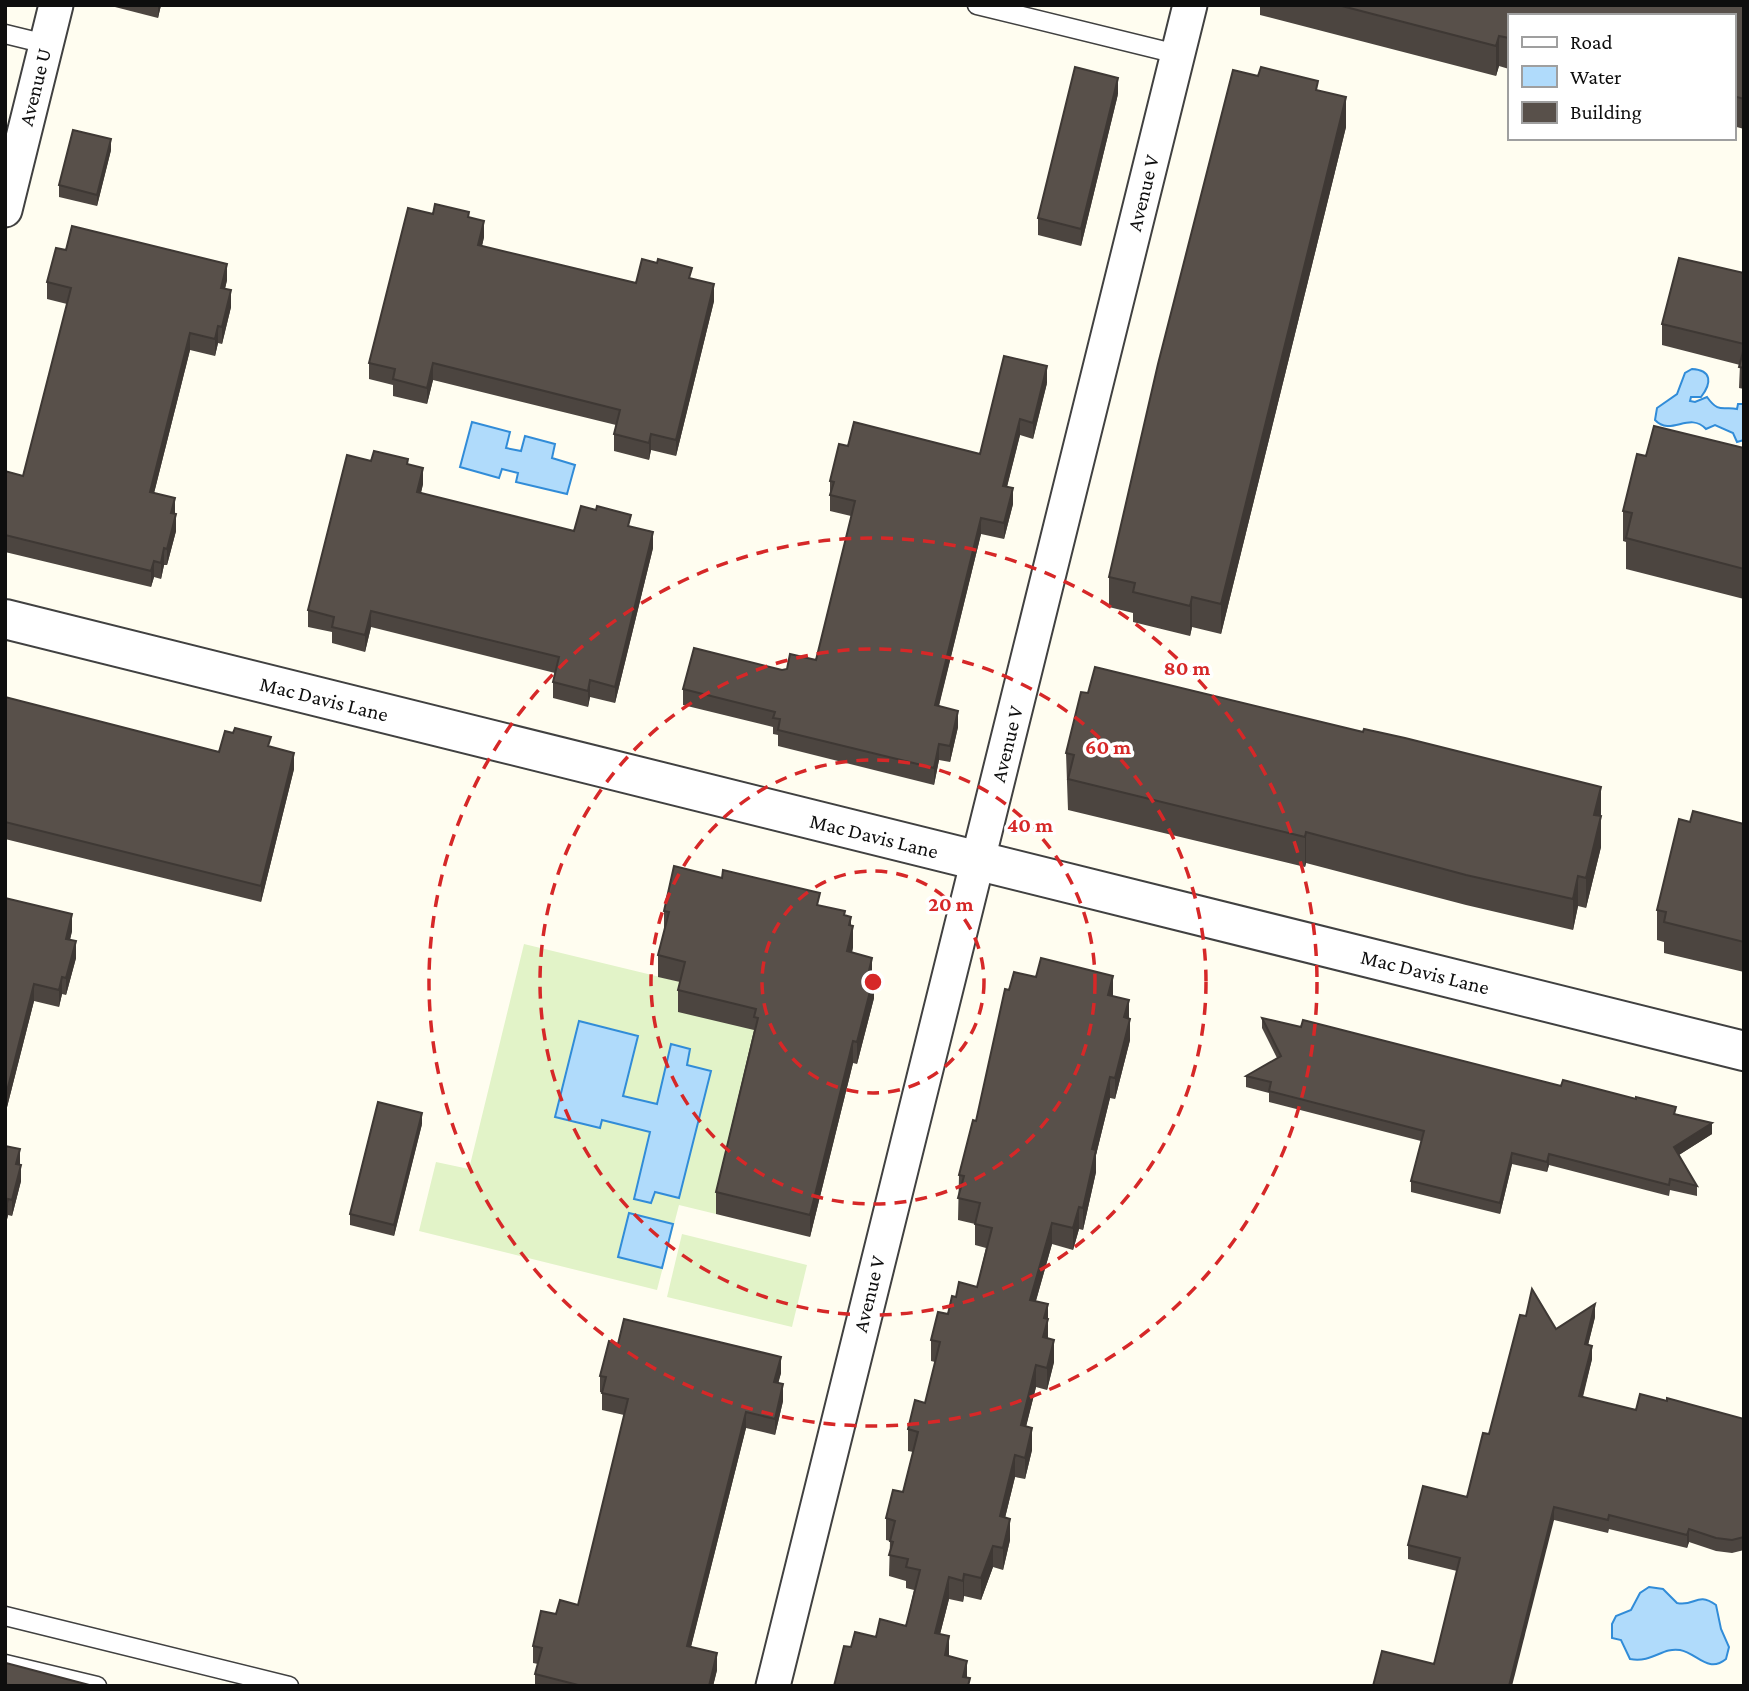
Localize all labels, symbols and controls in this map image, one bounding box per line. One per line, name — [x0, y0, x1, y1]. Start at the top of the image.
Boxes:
legend — [1508, 14, 1735, 140]
text: Road — [1570, 30, 1613, 54]
street label: Avenue U — [14, 46, 56, 128]
text: Water — [1570, 65, 1622, 89]
text: Building — [1570, 100, 1642, 124]
street label: Avenue V — [1122, 152, 1164, 234]
text: 80 m — [1164, 656, 1211, 680]
street label: Mac Davis Lane — [257, 671, 391, 727]
street label: Avenue V — [986, 703, 1028, 785]
text: 60 m — [1085, 735, 1131, 759]
street label: Mac Davis Lane — [807, 808, 941, 864]
text: 40 m — [1007, 813, 1053, 837]
text: 20 m — [928, 892, 974, 916]
street label: Mac Davis Lane — [1358, 944, 1492, 1000]
centre of rings — [861, 970, 885, 994]
street label: Avenue V — [848, 1253, 890, 1335]

